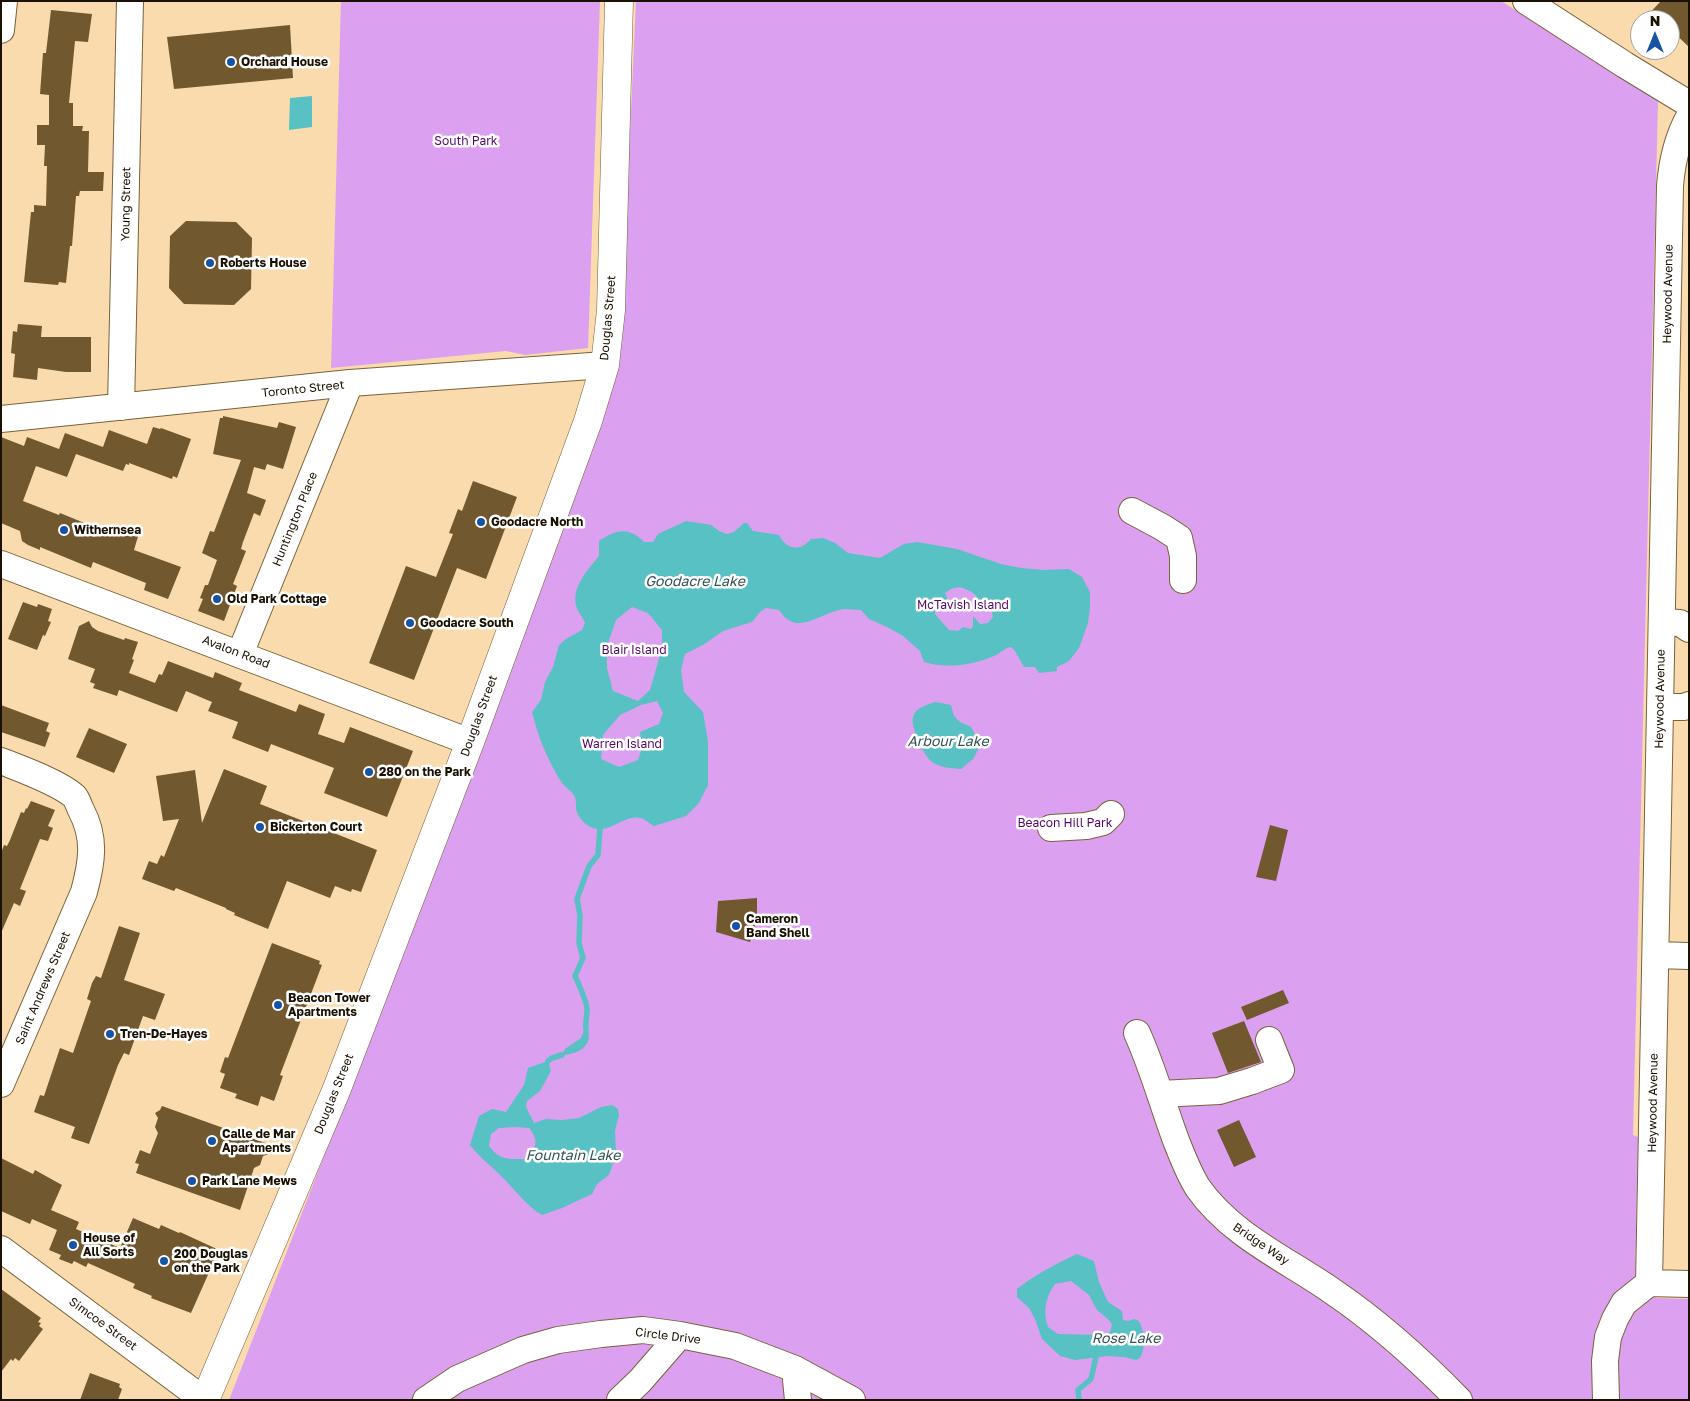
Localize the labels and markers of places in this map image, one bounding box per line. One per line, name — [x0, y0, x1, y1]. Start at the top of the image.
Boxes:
place label: Orchard House — [241, 55, 328, 69]
marker: Orchard House — [225, 56, 237, 68]
place label: Roberts House — [220, 256, 307, 270]
marker: Roberts House — [204, 257, 216, 269]
place label: Goodacre North — [491, 515, 583, 529]
marker: Goodacre North — [475, 516, 487, 528]
place label: Withernsea — [74, 523, 141, 537]
marker: Withernsea — [58, 524, 70, 536]
place label: Old Park Cottage — [227, 592, 327, 606]
marker: Old Park Cottage — [211, 593, 223, 605]
place label: Goodacre South — [420, 616, 513, 630]
marker: Goodacre South — [404, 617, 416, 629]
place label: 280 on the Park — [379, 765, 471, 779]
marker: 280 on the Park — [363, 766, 375, 778]
place label: Bickerton Court — [270, 820, 362, 834]
marker: Bickerton Court — [254, 821, 266, 833]
place label: Cameron Band Shell — [746, 912, 809, 940]
marker: Cameron Band Shell — [730, 920, 742, 932]
place label: Beacon Tower Apartments — [288, 991, 370, 1019]
marker: Beacon Tower Apartments — [272, 999, 284, 1011]
place label: Tren-De-Hayes — [120, 1027, 208, 1041]
marker: Tren-De-Hayes — [104, 1028, 116, 1040]
place label: Calle de Mar Apartments — [222, 1127, 295, 1155]
marker: Calle de Mar Apartments — [206, 1135, 218, 1147]
place label: Park Lane Mews — [202, 1174, 297, 1188]
marker: Park Lane Mews — [186, 1175, 198, 1187]
place label: House of All Sorts — [83, 1231, 135, 1259]
marker: House of All Sorts — [67, 1239, 79, 1251]
place label: 200 Douglas on the Park — [174, 1247, 248, 1275]
marker: 200 Douglas on the Park — [158, 1255, 170, 1267]

